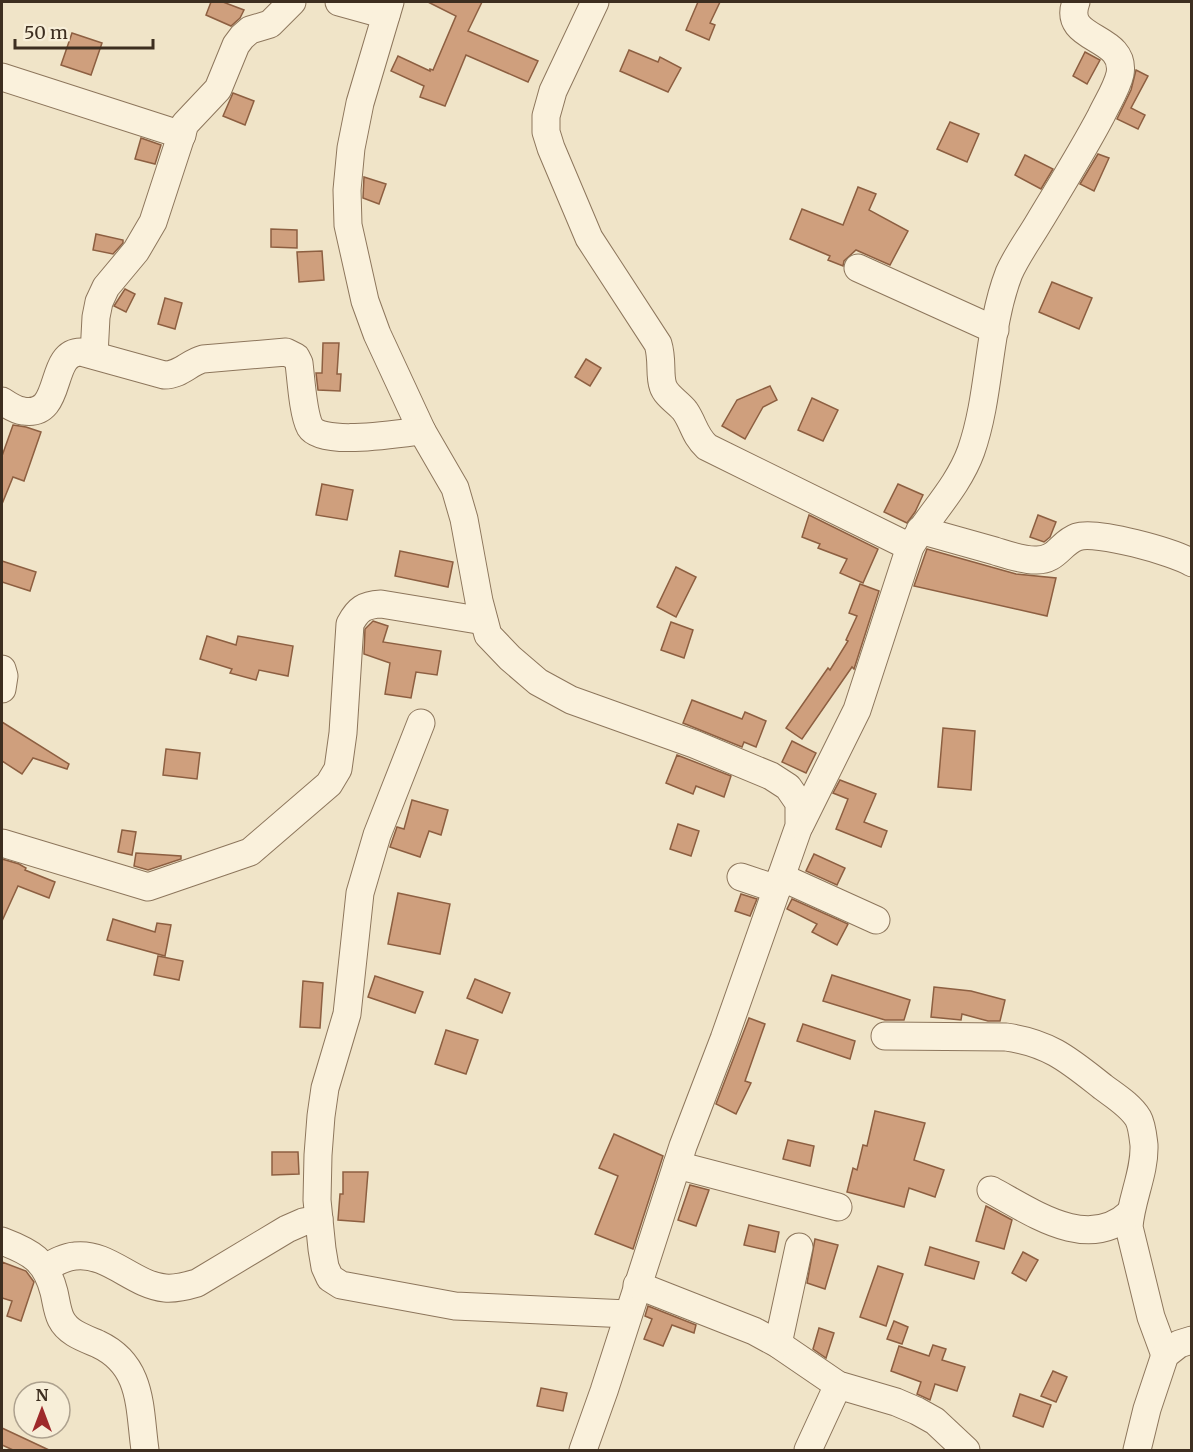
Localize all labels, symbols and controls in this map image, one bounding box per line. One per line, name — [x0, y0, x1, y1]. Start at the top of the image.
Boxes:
scale bar — [15, 12, 153, 50]
text: 50 m — [24, 21, 68, 44]
north arrow — [12, 1380, 72, 1440]
text: N — [36, 1385, 49, 1405]

